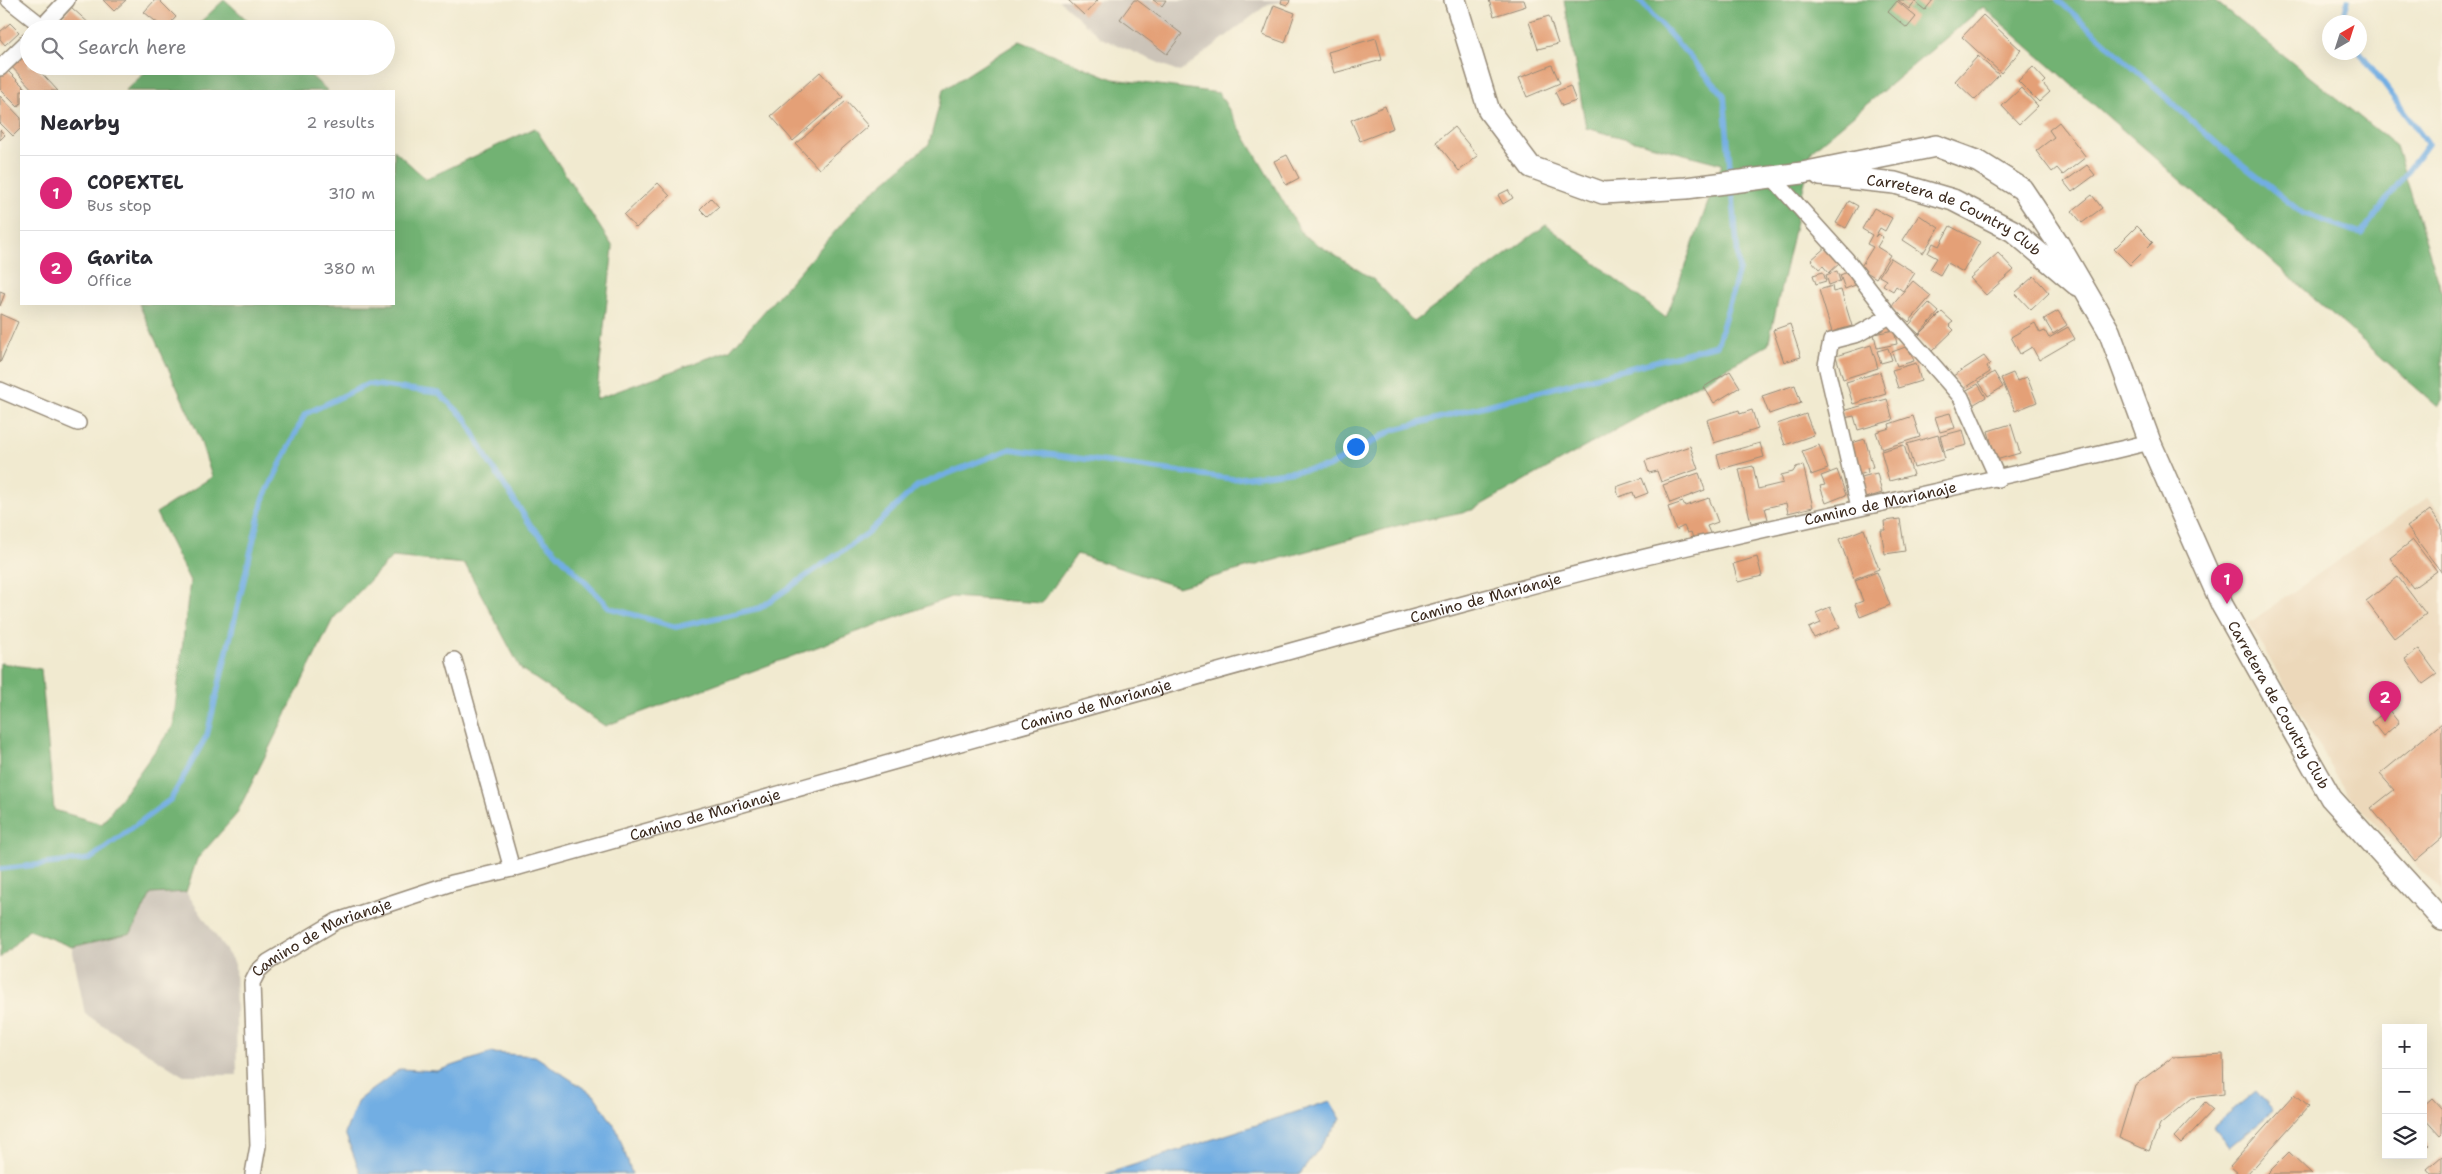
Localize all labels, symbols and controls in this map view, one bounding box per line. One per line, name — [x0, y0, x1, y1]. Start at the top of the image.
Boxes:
north arrow — [2322, 15, 2367, 60]
search box — [20, 20, 395, 75]
icon: search — [38, 34, 66, 62]
text: Search here — [78, 35, 187, 60]
text: Nearby — [40, 109, 120, 137]
text: 2 results — [306, 112, 375, 133]
text: COPEXTEL — [87, 170, 184, 195]
street label: Carretera de Country Club — [1865, 170, 2045, 260]
text: 1 — [52, 183, 60, 204]
text: 310 m — [328, 183, 375, 204]
text: Bus stop — [87, 195, 152, 216]
text: Garita — [87, 245, 153, 270]
text: 2 — [50, 258, 62, 279]
text: 380 m — [323, 258, 375, 279]
text: Office — [87, 270, 132, 291]
your location — [1343, 434, 1369, 460]
street label: Camino de Marianaje — [1802, 477, 1959, 530]
pin: 1 — [2211, 563, 2243, 604]
street label: Camino de Marianaje — [1408, 568, 1563, 628]
street label: Carretera de Country Club — [2223, 617, 2334, 793]
street label: Camino de Marianaje — [1018, 674, 1174, 736]
pin: 2 — [2369, 681, 2401, 722]
street label: Camino de Marianaje — [627, 784, 783, 846]
street label: Camino de Marianaje — [247, 894, 394, 980]
map controls — [2382, 1024, 2427, 1159]
button: + — [2382, 1024, 2427, 1069]
button: − — [2382, 1069, 2427, 1114]
button: layers — [2382, 1114, 2427, 1159]

